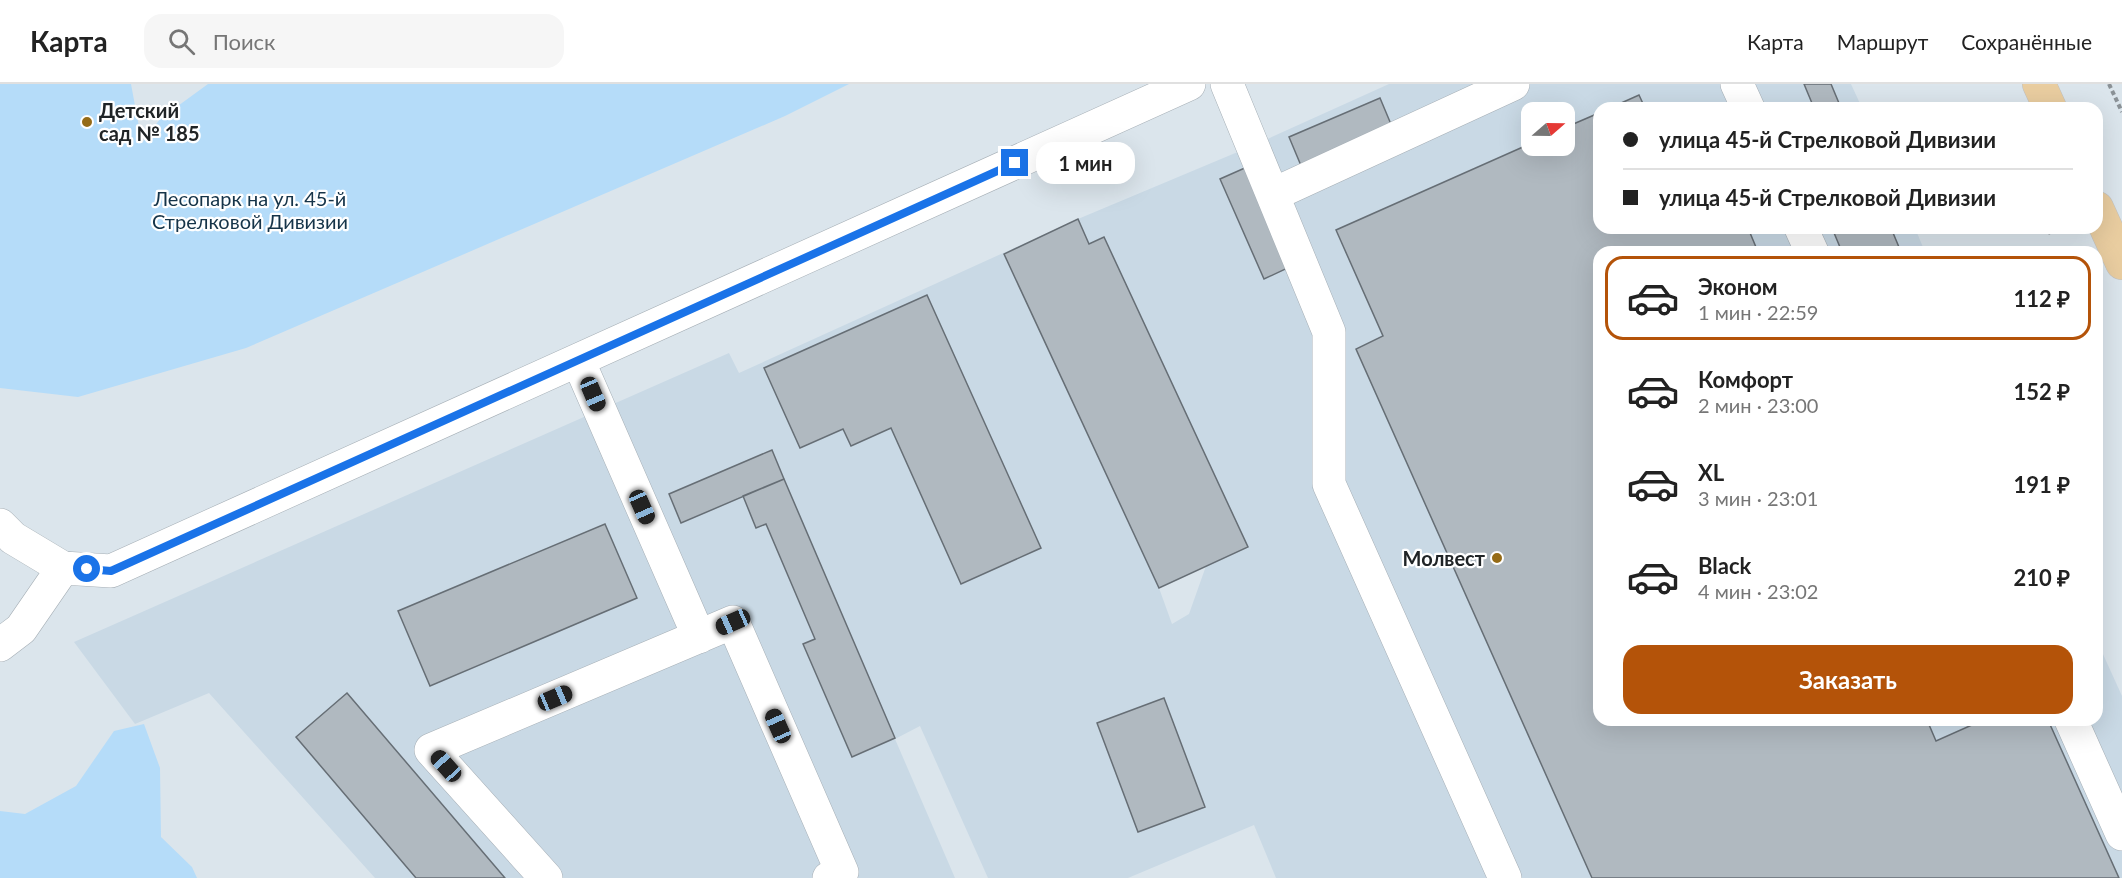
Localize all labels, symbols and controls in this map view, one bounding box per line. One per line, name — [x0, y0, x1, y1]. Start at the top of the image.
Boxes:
search box — [144, 14, 564, 68]
text: Карта — [30, 24, 108, 58]
icon: search — [165, 25, 198, 58]
text: Поиск — [213, 28, 276, 55]
text: Карта — [1747, 29, 1804, 54]
text: Маршрут — [1837, 29, 1928, 54]
text: Сохранённые — [1961, 29, 2092, 54]
place label: Детский сад № 185 — [99, 98, 200, 145]
north arrow — [1521, 102, 1575, 156]
map controls — [1521, 102, 1575, 156]
marker: Детский сад № 185 — [80, 115, 94, 129]
text: улица 45-й Стрелковой Дивизии — [1659, 126, 1996, 153]
callout: 1 мин — [1036, 142, 1135, 184]
route end — [1001, 149, 1028, 176]
text: 1 мин — [1059, 151, 1112, 175]
text: улица 45-й Стрелковой Дивизии — [1659, 184, 1996, 211]
park label: Лесопарк на ул. 45-й Стрелковой Дивизии — [152, 186, 348, 233]
icon: car — [1626, 271, 1680, 325]
text: Эконом — [1698, 273, 1778, 300]
text: 112 ₽ — [2014, 285, 2070, 312]
text: 1 мин · 22:59 — [1698, 300, 1818, 324]
icon: car — [1626, 364, 1680, 418]
text: Комфорт — [1698, 366, 1793, 393]
car — [578, 374, 608, 414]
text: 152 ₽ — [2014, 378, 2070, 405]
text: 2 мин · 23:00 — [1698, 393, 1818, 417]
icon: car — [1626, 457, 1680, 511]
text: XL — [1698, 459, 1724, 486]
text: 191 ₽ — [2014, 471, 2070, 498]
text: 3 мин · 23:01 — [1698, 486, 1818, 510]
car — [626, 487, 658, 527]
place label: Молвест — [1403, 546, 1486, 570]
icon: car — [1626, 550, 1680, 604]
marker: Молвест — [1490, 551, 1504, 565]
text: Black — [1698, 552, 1751, 579]
route start — [73, 555, 100, 582]
text: 210 ₽ — [2014, 564, 2070, 591]
text: 4 мин · 23:02 — [1698, 579, 1818, 603]
car — [713, 606, 753, 638]
button: Заказать — [1623, 645, 2073, 714]
car — [535, 683, 575, 713]
car — [762, 706, 794, 746]
car — [427, 747, 465, 785]

